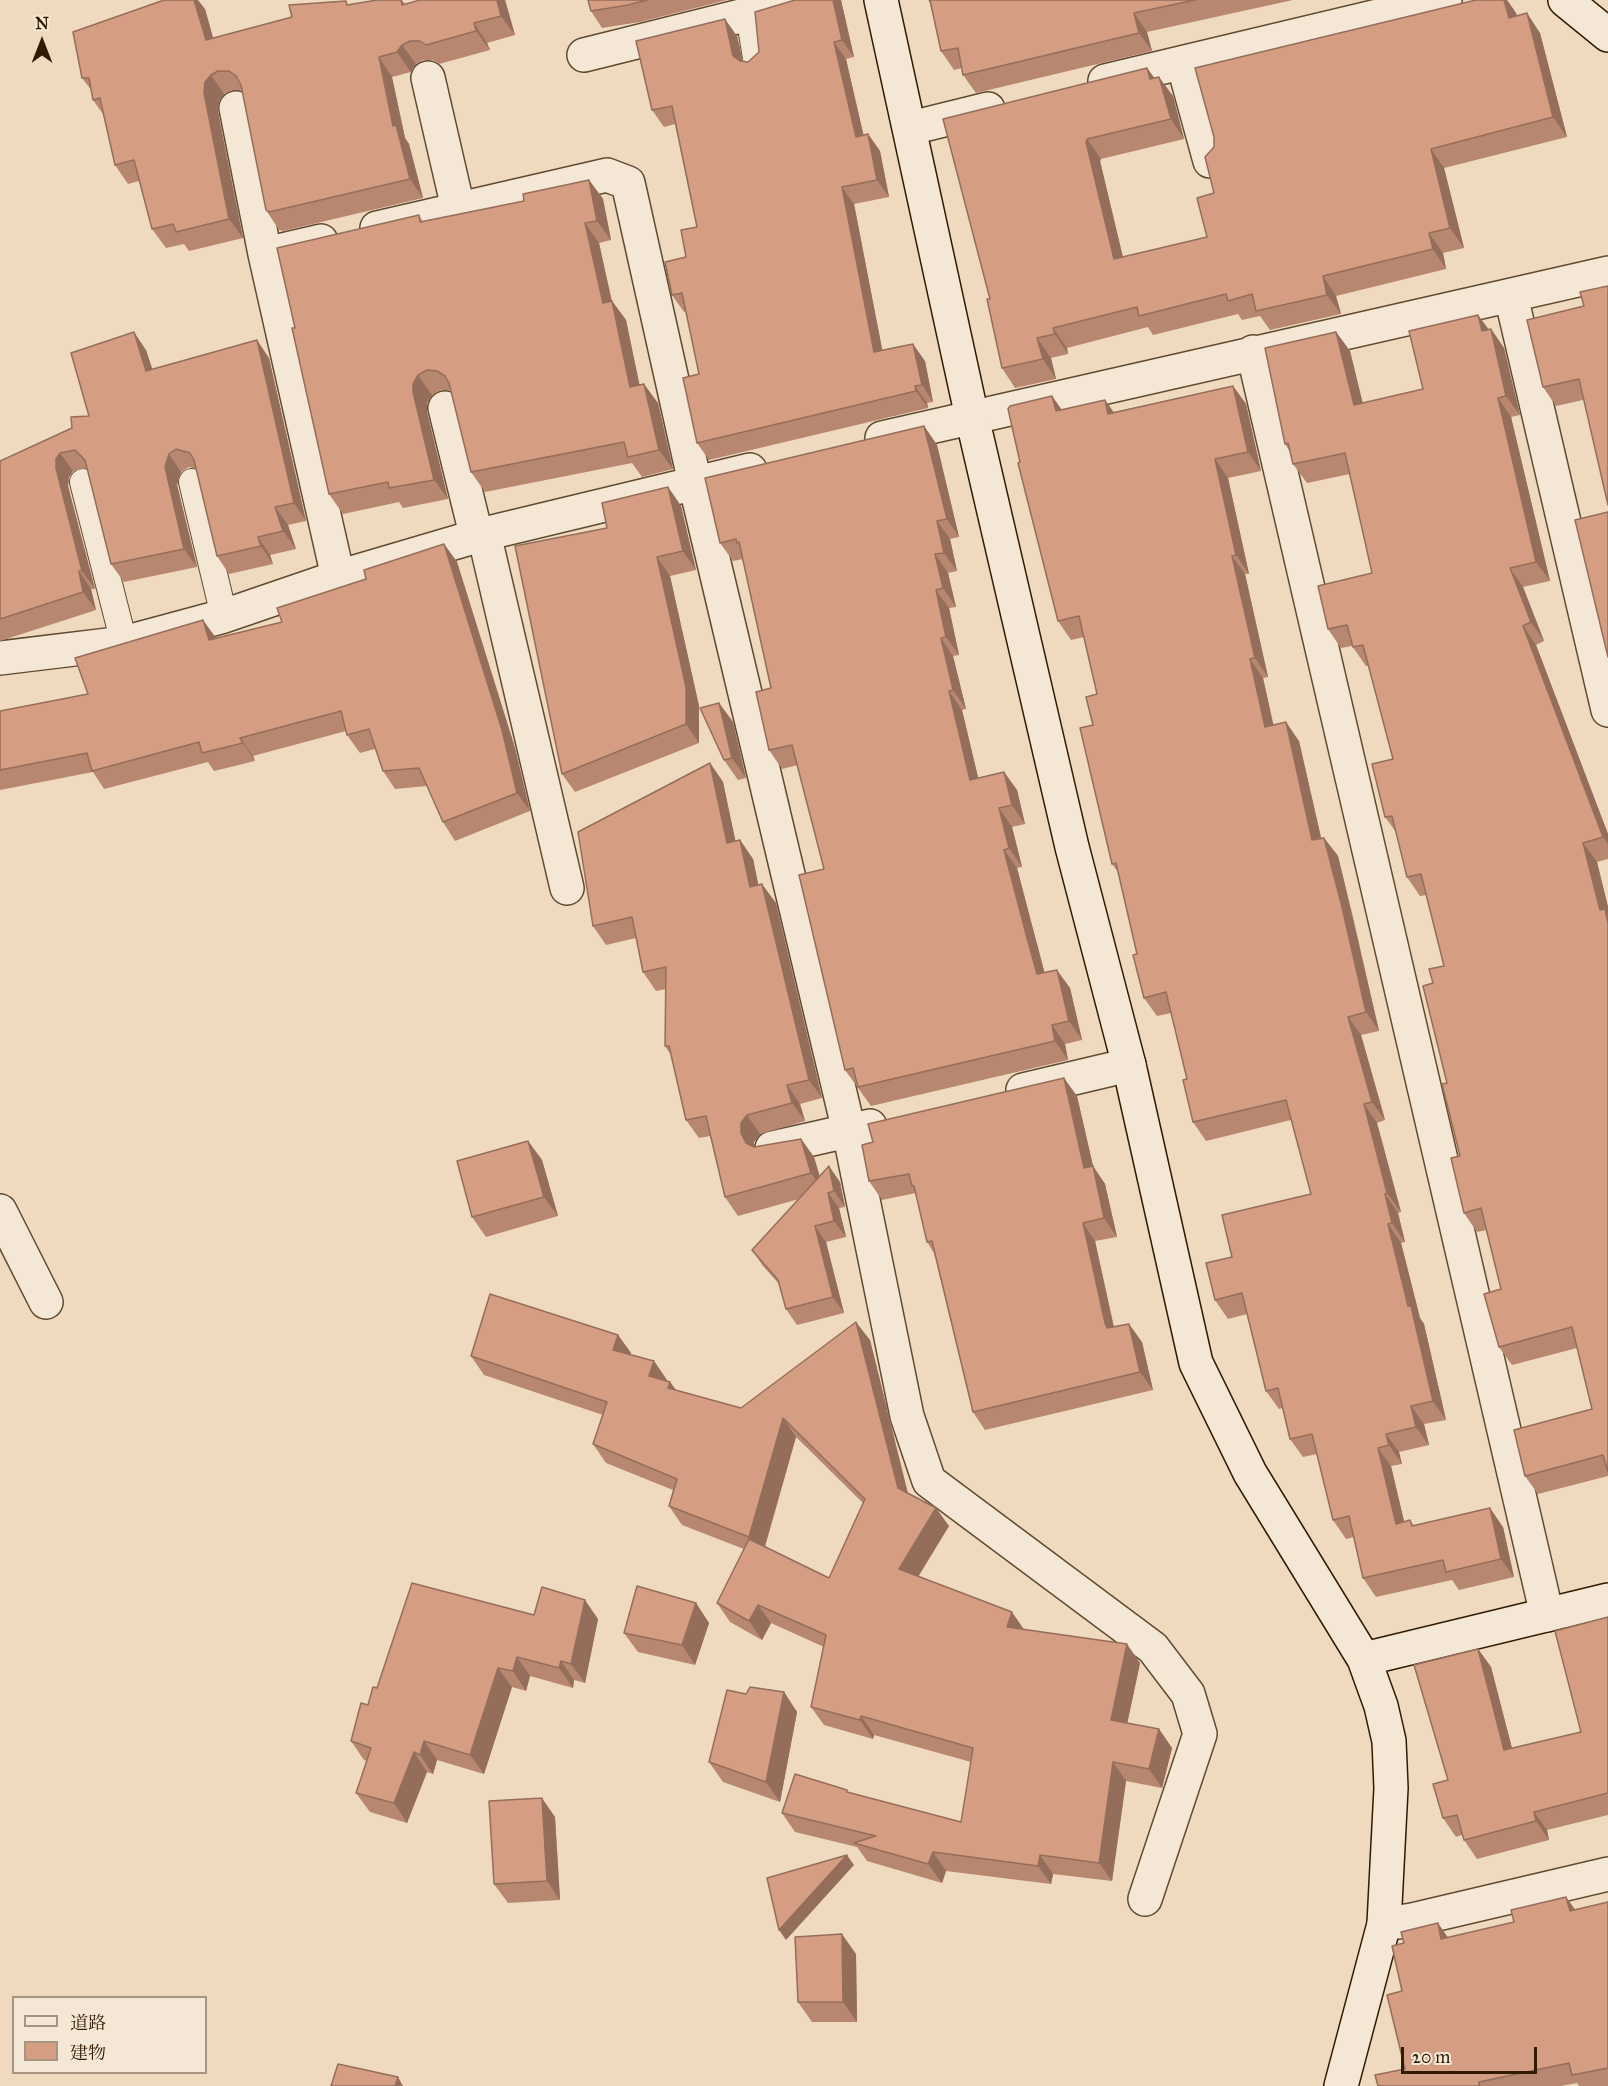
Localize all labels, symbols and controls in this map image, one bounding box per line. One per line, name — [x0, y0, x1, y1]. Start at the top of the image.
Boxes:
north arrow — [12, 12, 72, 72]
text: N — [35, 14, 49, 33]
legend — [12, 1996, 207, 2074]
text: 道路 — [70, 2012, 106, 2034]
scale bar — [1404, 2035, 1540, 2073]
text: 建物 — [70, 2042, 106, 2064]
text: 20 m — [1412, 2046, 1450, 2068]

